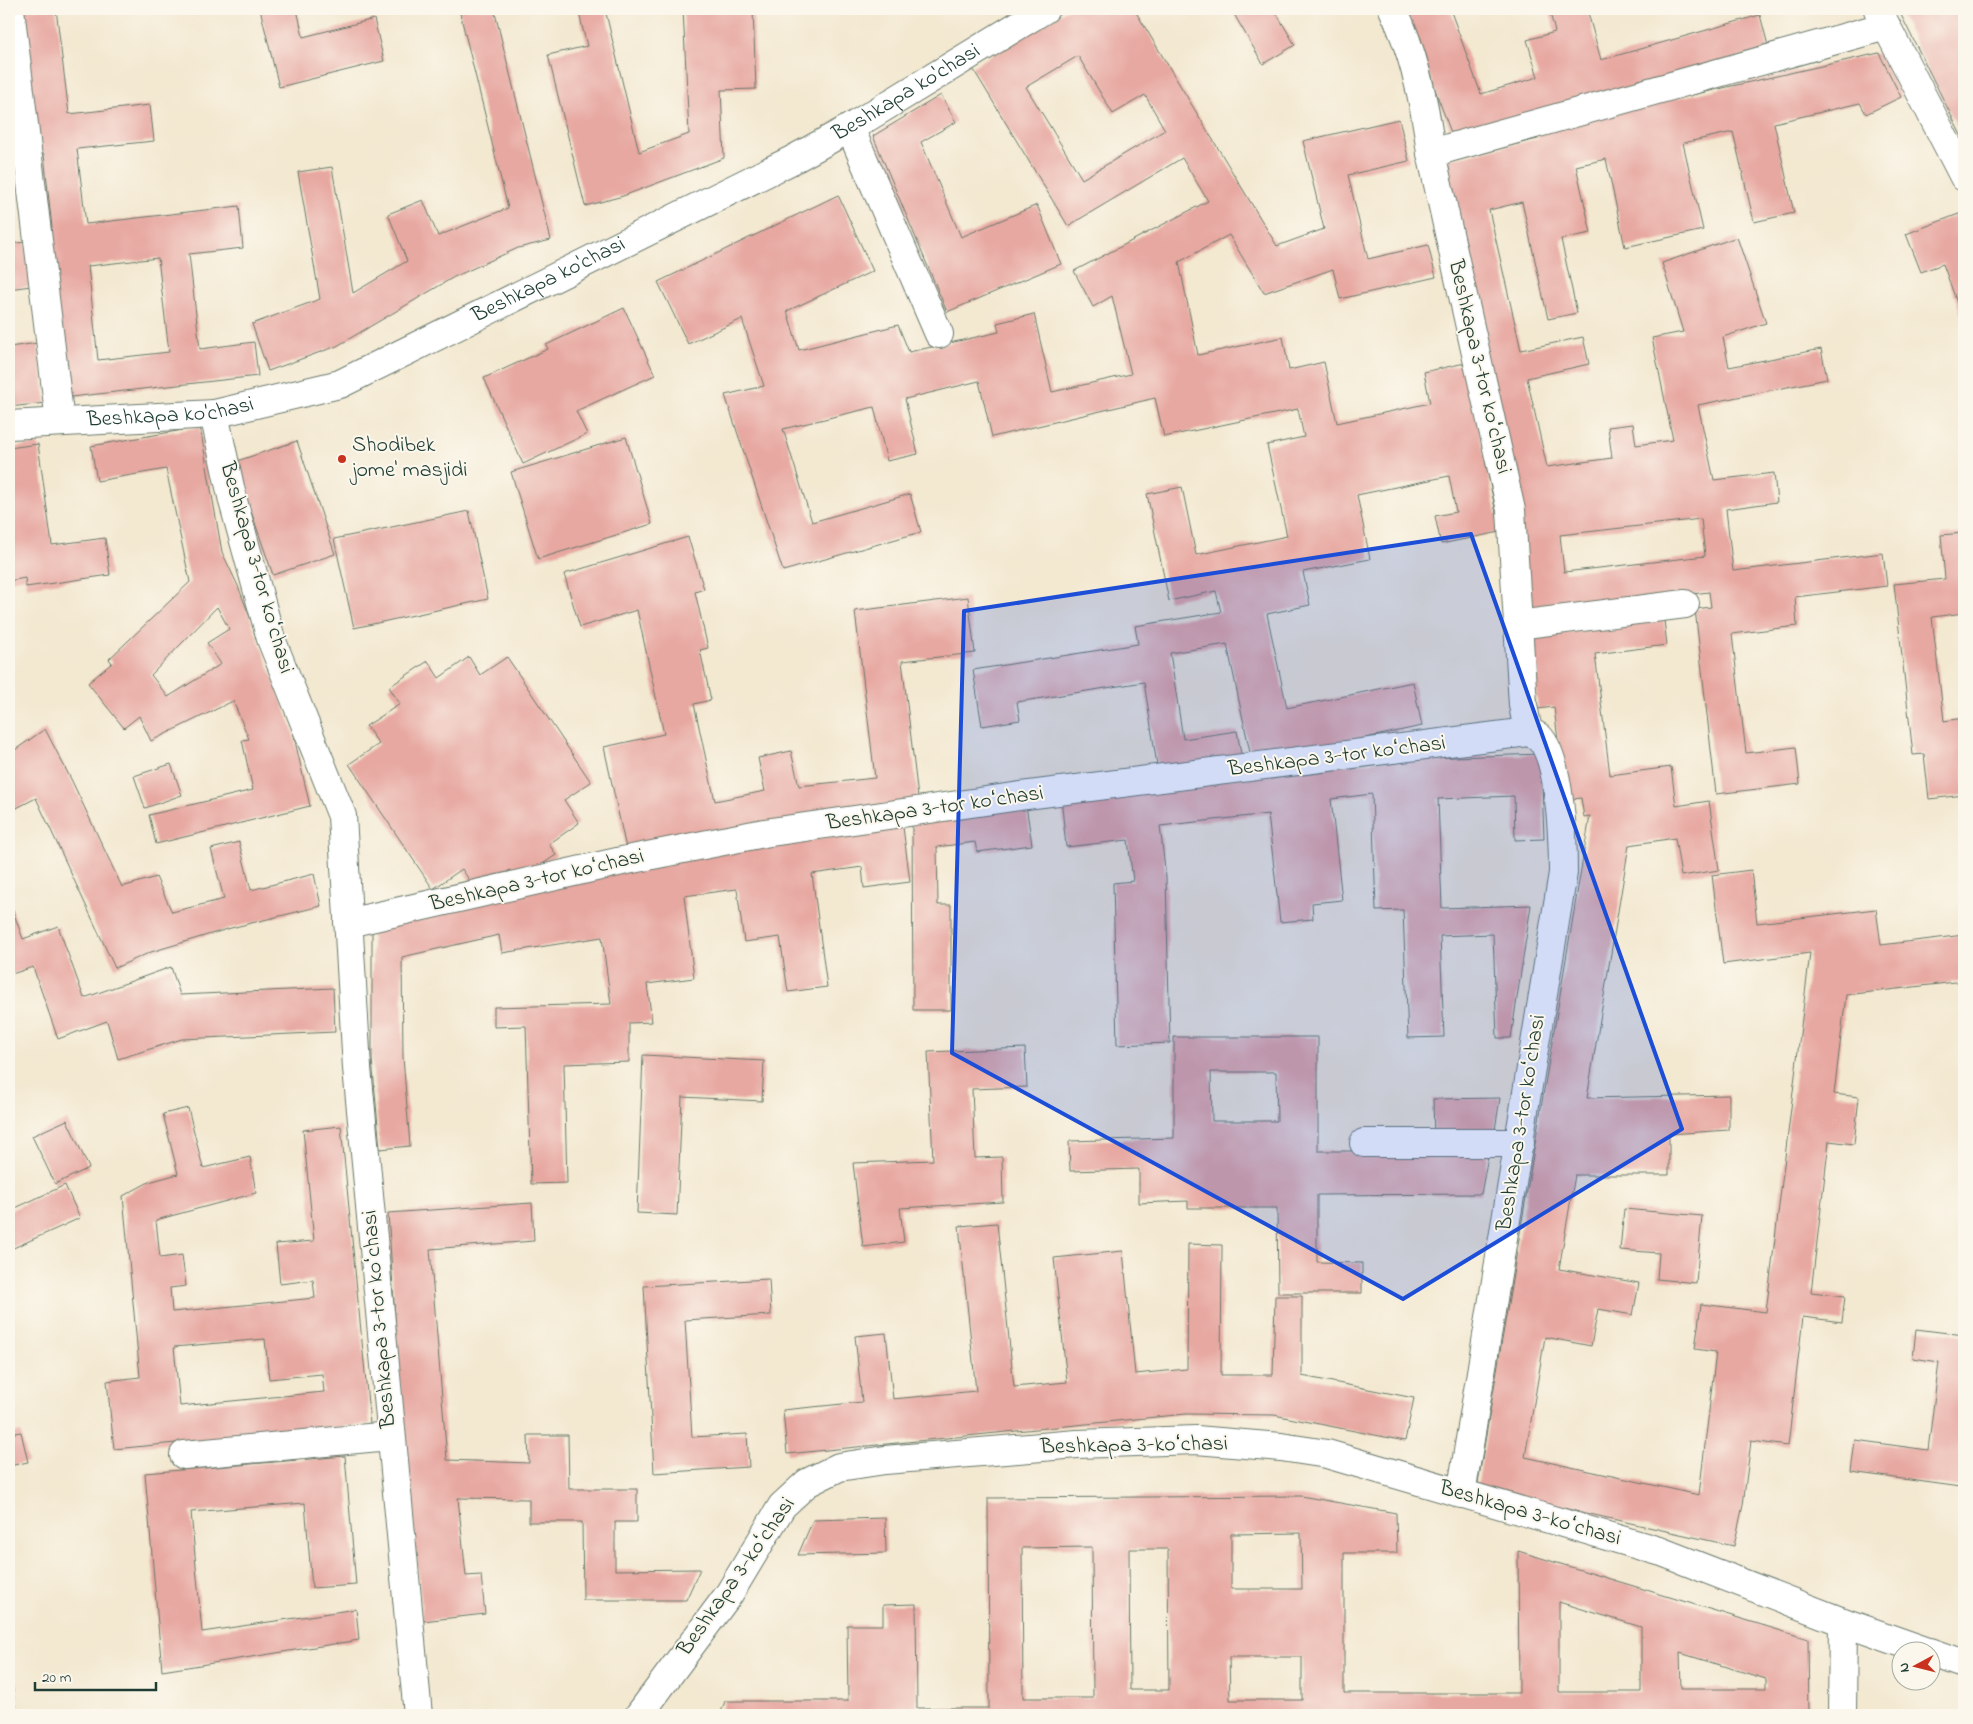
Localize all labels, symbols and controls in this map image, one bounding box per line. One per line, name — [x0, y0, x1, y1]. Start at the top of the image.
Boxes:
street label: Beshkapa ko'chasi — [826, 36, 987, 151]
street label: Beshkapa ko'chasi — [466, 229, 631, 333]
street label: Beshkapa 3-tor koʻchasi — [1439, 256, 1519, 477]
street label: Beshkapa ko'chasi — [85, 389, 257, 437]
place label: Shodibek jome' masjidi — [349, 430, 467, 487]
marker: Shodibek jome' masjidi — [336, 453, 348, 465]
street label: Beshkapa 3-tor koʻchasi — [210, 457, 302, 678]
street label: Beshkapa 3-tor koʻchasi — [1225, 728, 1448, 786]
street label: Beshkapa 3-tor koʻchasi — [823, 778, 1046, 840]
street label: Beshkapa 3-tor koʻchasi — [426, 841, 647, 921]
street label: Beshkapa 3-tor koʻchasi — [1489, 1012, 1555, 1235]
street label: Beshkapa 3-tor koʻchasi — [355, 1209, 406, 1430]
street label: Beshkapa 3-koʻchasi — [1039, 1428, 1228, 1464]
street label: Beshkapa 3-koʻchasi — [1434, 1472, 1625, 1555]
street label: Beshkapa 3-koʻchasi — [669, 1491, 804, 1664]
north arrow — [1890, 1642, 1940, 1692]
scale bar — [35, 1659, 156, 1691]
text: N — [1894, 1661, 1916, 1673]
text: 20 m — [42, 1667, 72, 1689]

